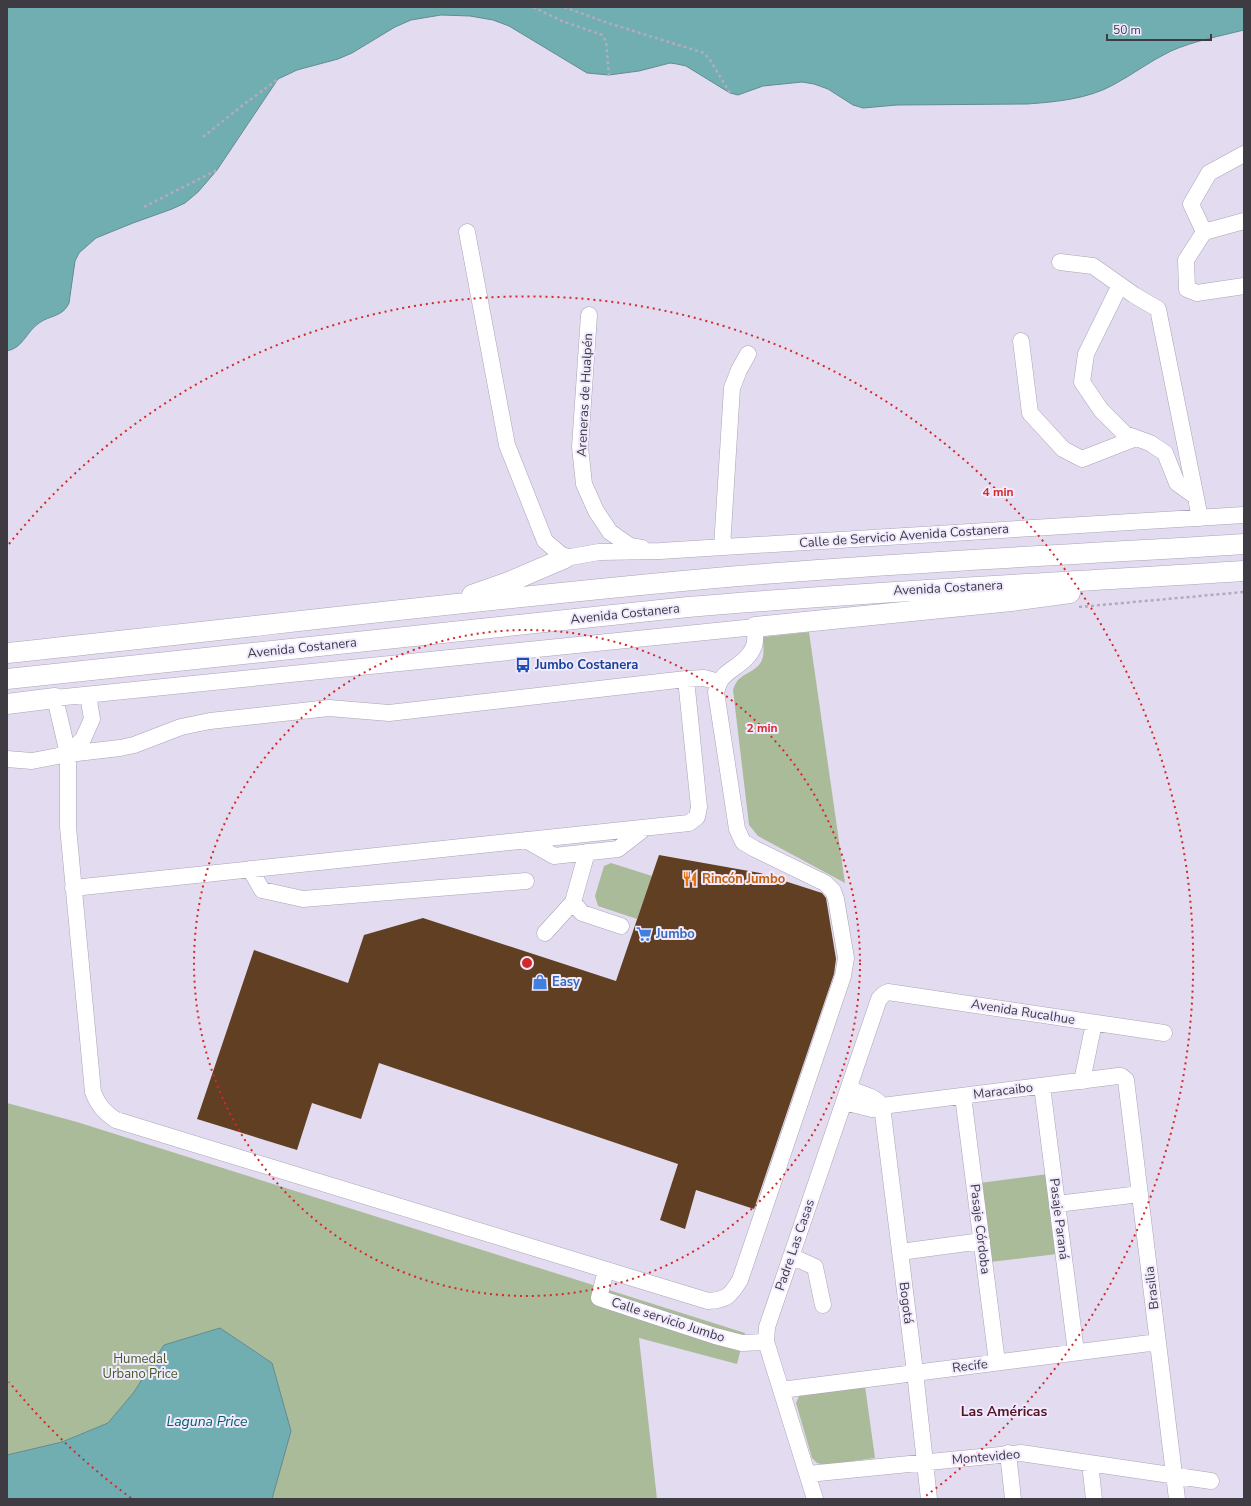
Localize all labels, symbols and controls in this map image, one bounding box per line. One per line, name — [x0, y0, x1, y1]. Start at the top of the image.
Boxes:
scale bar — [1107, 16, 1211, 42]
text: 50 m — [1113, 22, 1141, 38]
street label: Areneras de Hualpén — [573, 333, 597, 457]
text: 4 min — [982, 484, 1014, 500]
street label: Calle de Servicio Avenida Costanera — [799, 520, 1009, 552]
street label: Avenida Costanera — [893, 576, 1003, 600]
street label: Avenida Costanera — [569, 599, 681, 629]
street label: Avenida Costanera — [246, 633, 358, 663]
bus stop icon: Jumbo Costanera — [514, 656, 532, 674]
place label: Jumbo Costanera — [534, 656, 638, 674]
text: 2 min — [746, 720, 778, 736]
restaurant icon: Rincón Jumbo — [681, 870, 699, 888]
place label: Rincón Jumbo — [702, 870, 785, 888]
supermarket icon: Jumbo — [635, 925, 653, 943]
place label: Jumbo — [655, 925, 695, 943]
centre of rings — [520, 956, 534, 970]
shop icon: Easy — [531, 973, 549, 991]
place label: Easy — [552, 973, 580, 991]
street label: Avenida Rucalhue — [970, 995, 1076, 1029]
street label: Maracaibo — [972, 1078, 1034, 1104]
street label: Pasaje Paraná — [1045, 1177, 1073, 1261]
street label: Pasaje Córdoba — [966, 1183, 994, 1275]
street label: Padre Las Casas — [771, 1197, 819, 1293]
street label: Brasilia — [1140, 1265, 1164, 1311]
street label: Bogotá — [894, 1281, 918, 1325]
street label: Calle servicio Jumbo — [609, 1293, 727, 1347]
park label: Humedal Urbano Price — [102, 1350, 178, 1383]
street label: Recife — [951, 1355, 989, 1377]
district label: Las Américas — [961, 1402, 1047, 1421]
water label: Laguna Price — [167, 1412, 248, 1431]
street label: Montevideo — [951, 1445, 1021, 1469]

